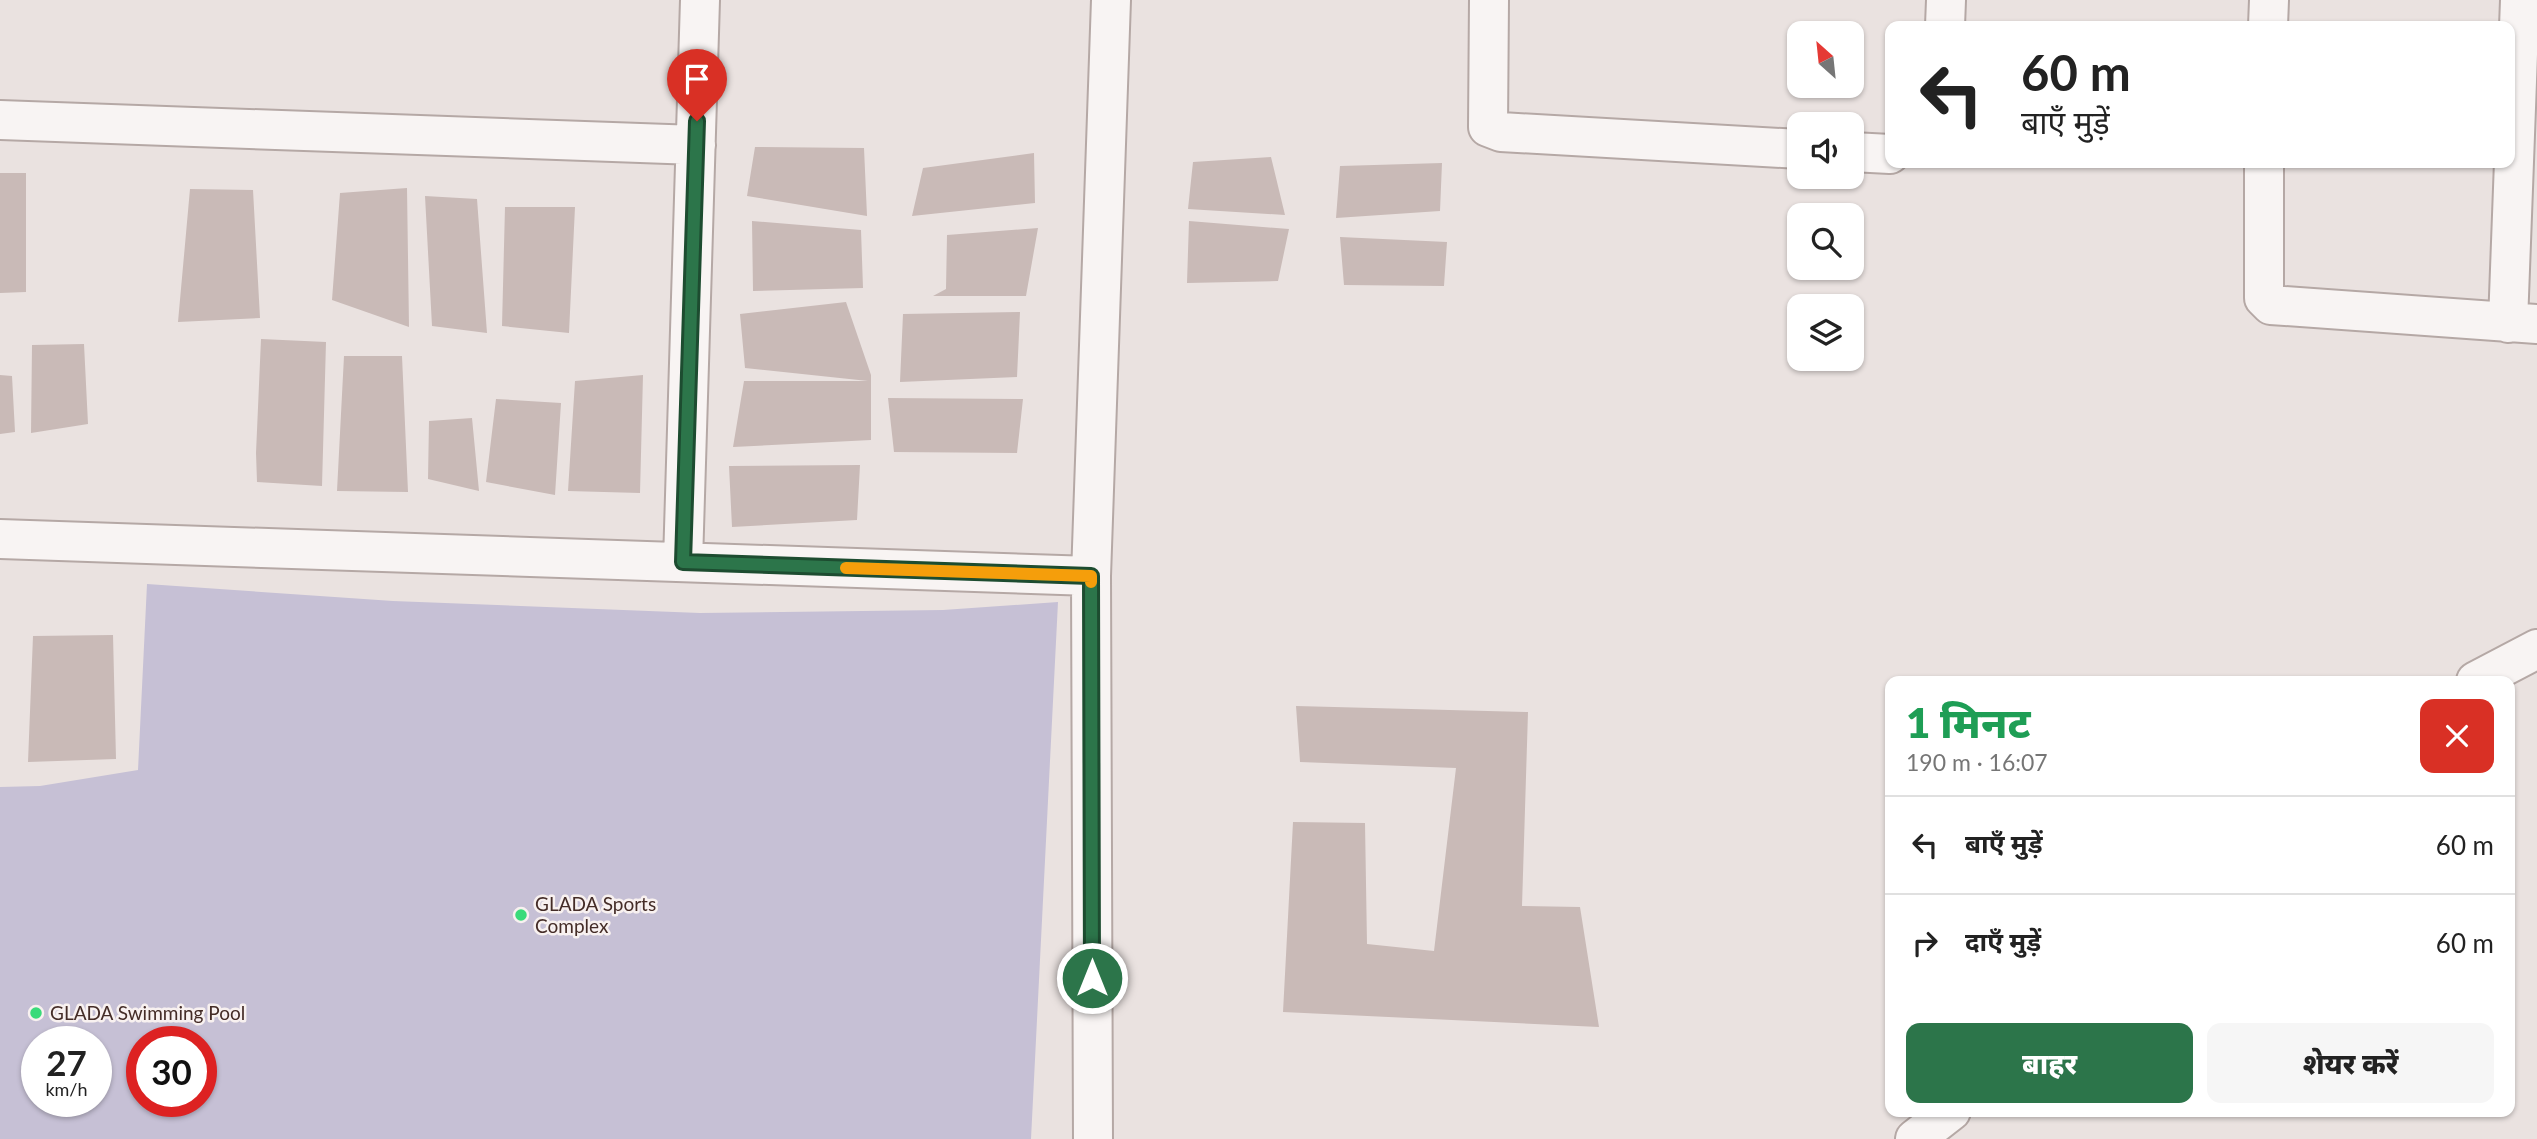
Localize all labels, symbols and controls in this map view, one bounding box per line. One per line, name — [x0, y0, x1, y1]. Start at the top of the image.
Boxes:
north arrow — [1787, 21, 1864, 98]
map controls — [1787, 21, 1864, 371]
text: 60 m — [2021, 43, 2131, 101]
pin — [667, 49, 727, 121]
icon: left — [1906, 49, 1997, 140]
icon: arrive — [678, 60, 716, 98]
text: बाएँ मुड़ें — [2021, 102, 2110, 141]
button: sound — [1787, 112, 1864, 189]
button: search — [1787, 203, 1864, 280]
button: layers — [1787, 294, 1864, 371]
text: 1 मिनट — [1906, 697, 2031, 747]
button: close — [2420, 699, 2494, 773]
text: 190 m · 16:07 — [1906, 748, 2048, 776]
icon: left — [1906, 826, 1944, 864]
text: बाएँ मुड़ें — [1965, 827, 2043, 859]
text: 60 m — [2436, 829, 2494, 861]
place label: GLADA Sports Complex — [535, 892, 656, 937]
marker: GLADA Sports Complex — [513, 907, 529, 923]
icon: right — [1906, 924, 1944, 962]
text: दाएँ मुड़ें — [1965, 925, 2041, 957]
text: 60 m — [2436, 927, 2494, 959]
position arrow — [1055, 941, 1129, 1015]
place label: GLADA Swimming Pool — [50, 1001, 245, 1024]
marker: GLADA Swimming Pool — [28, 1005, 44, 1021]
button: बाहर — [1906, 1023, 2193, 1103]
button: शेयर करें — [2207, 1023, 2494, 1103]
speed limit sign: 30 — [126, 1026, 217, 1117]
text: 27 — [46, 1041, 87, 1083]
text: km/h — [45, 1078, 88, 1100]

